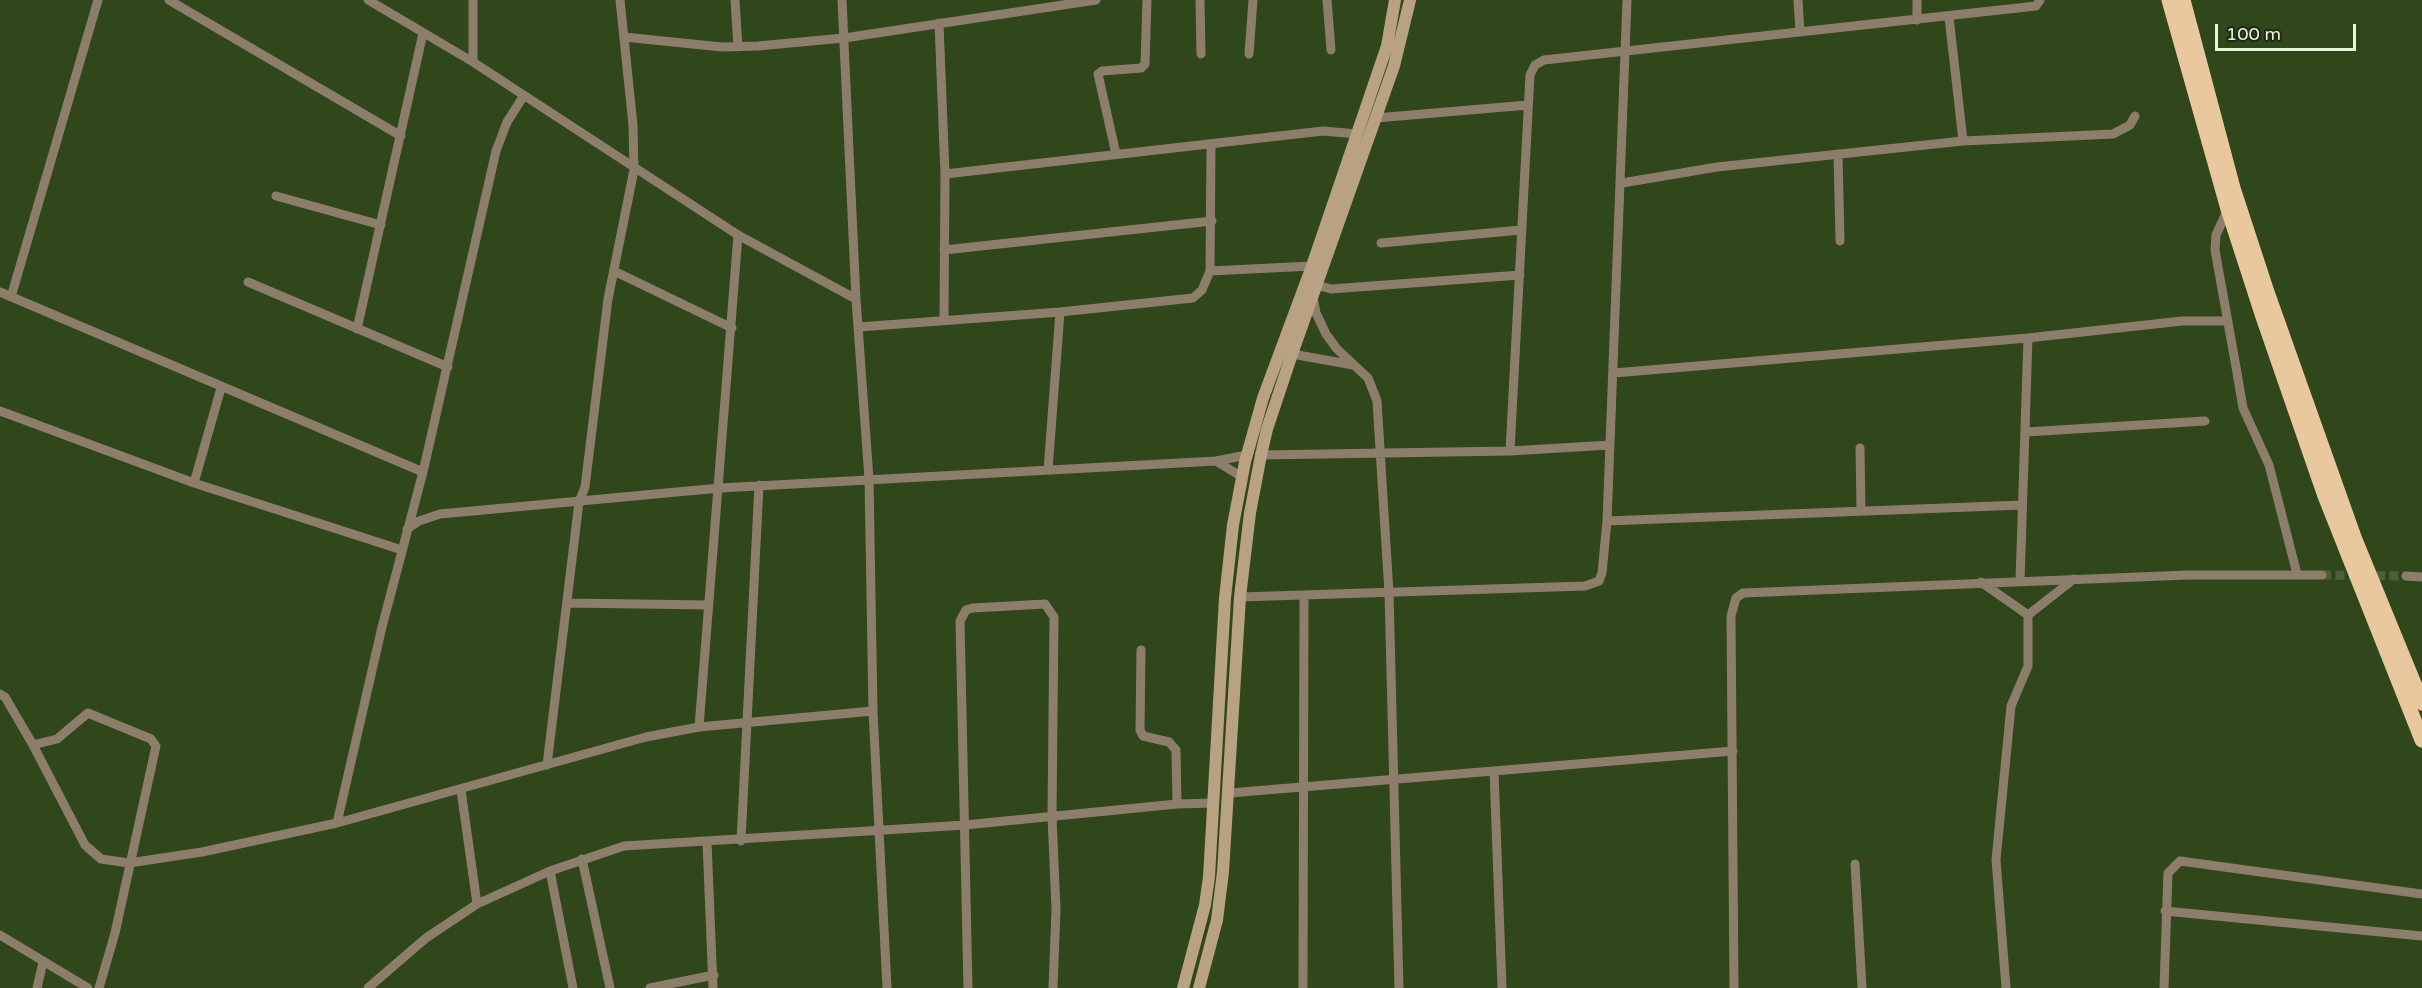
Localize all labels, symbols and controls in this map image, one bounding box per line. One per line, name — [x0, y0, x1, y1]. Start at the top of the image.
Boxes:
scale bar — [2218, 12, 2359, 50]
text: 100 m — [2226, 23, 2281, 45]

